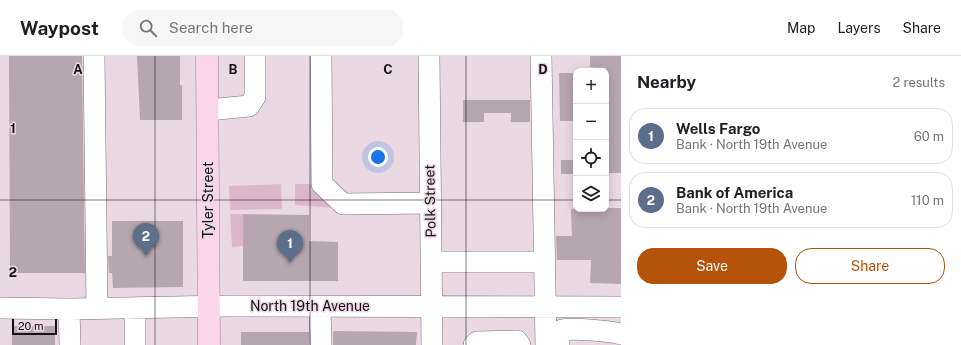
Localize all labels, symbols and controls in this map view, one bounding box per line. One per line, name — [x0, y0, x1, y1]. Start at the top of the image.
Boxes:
search box — [123, 10, 403, 46]
text: Waypost — [20, 17, 99, 39]
icon: search — [137, 17, 159, 39]
text: Search here — [169, 19, 253, 36]
text: Map — [787, 20, 815, 36]
text: Layers — [837, 20, 881, 36]
text: Share — [903, 20, 941, 36]
text: A — [73, 62, 83, 77]
text: B — [229, 62, 238, 77]
text: C — [383, 62, 393, 77]
text: D — [538, 62, 548, 77]
map controls — [573, 68, 609, 212]
button: + — [573, 68, 609, 104]
text: Nearby — [637, 72, 696, 92]
text: 2 results — [893, 75, 945, 90]
button: − — [573, 104, 609, 140]
text: Wells Fargo — [676, 120, 761, 137]
text: 1 — [10, 121, 16, 136]
text: 1 — [648, 129, 654, 144]
text: 60 m — [914, 129, 944, 144]
text: Bank · North 19th Avenue — [676, 137, 827, 152]
button: locate — [573, 140, 609, 176]
your location — [368, 147, 388, 167]
street label: Tyler Street — [200, 162, 216, 238]
street label: Polk Street — [421, 164, 439, 238]
button: layers — [573, 176, 609, 212]
text: Bank of America — [676, 184, 793, 201]
text: 2 — [647, 193, 655, 208]
text: 110 m — [911, 193, 944, 208]
text: Bank · North 19th Avenue — [676, 201, 827, 216]
pin: 2 — [133, 223, 159, 256]
pin: 1 — [277, 230, 303, 263]
button: Save — [637, 248, 787, 284]
button: Share — [795, 248, 945, 284]
text: 2 — [9, 265, 17, 280]
street label: North 19th Avenue — [250, 298, 370, 314]
scale bar — [12, 317, 57, 336]
text: 20 m — [18, 320, 43, 332]

